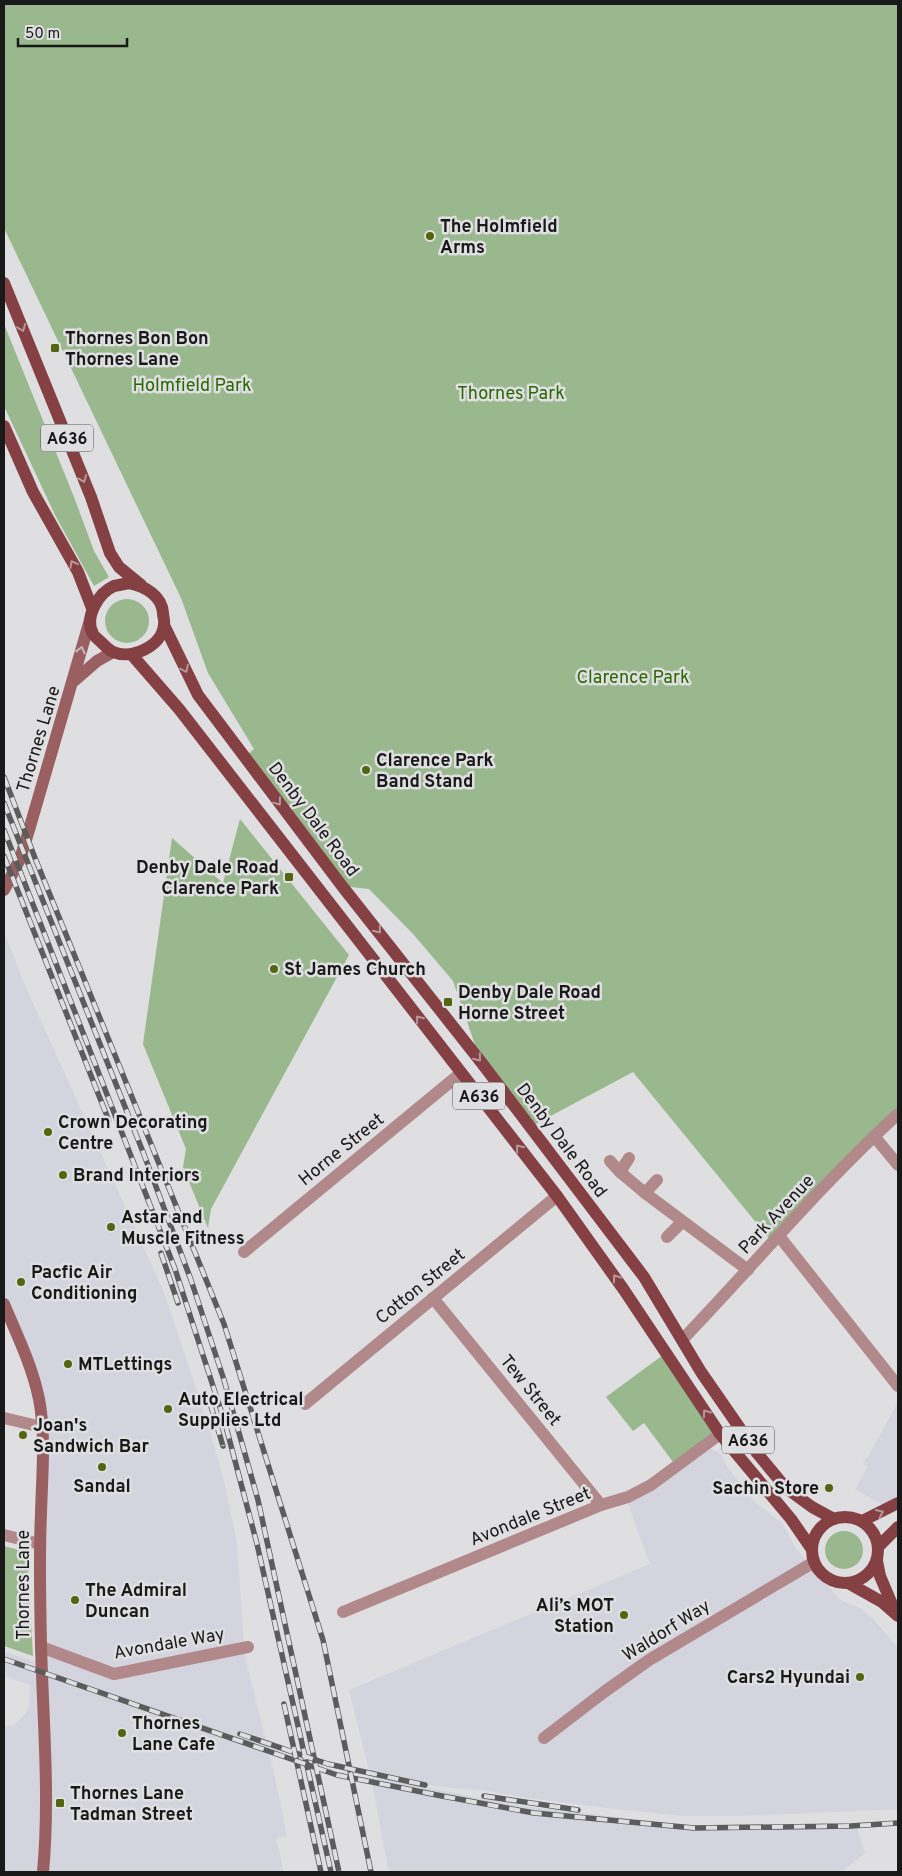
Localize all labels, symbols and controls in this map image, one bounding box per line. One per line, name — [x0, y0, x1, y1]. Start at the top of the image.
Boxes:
scale bar — [18, 15, 126, 47]
text: 50 m — [25, 25, 60, 44]
place label: The Holmfield Arms — [440, 216, 558, 260]
marker: The Holmfield Arms — [424, 230, 436, 242]
one-way arrow — [16, 323, 27, 332]
place label: Thornes Bon Bon Thornes Lane — [65, 328, 209, 372]
marker: Thornes Bon Bon Thornes Lane — [49, 342, 61, 354]
park label: Holmfield Park — [132, 375, 252, 398]
park label: Thornes Park — [457, 383, 565, 406]
road number: A636 — [41, 424, 93, 452]
one-way arrow — [77, 474, 88, 483]
one-way arrow — [69, 560, 79, 569]
one-way arrow — [75, 646, 86, 655]
one-way arrow — [179, 664, 190, 673]
park label: Clarence Park — [576, 667, 690, 690]
street label: Thornes Lane — [12, 683, 67, 795]
place label: Clarence Park Band Stand — [376, 750, 494, 794]
street label: Denby Dale Road — [262, 758, 363, 882]
marker: Clarence Park Band Stand — [360, 764, 372, 776]
one-way arrow — [273, 796, 281, 805]
place label: Denby Dale Road Clarence Park — [136, 857, 279, 901]
marker: Denby Dale Road Clarence Park — [283, 871, 295, 883]
one-way arrow — [373, 924, 381, 933]
place label: St James Church — [284, 959, 426, 982]
marker: St James Church — [268, 963, 280, 975]
place label: Denby Dale Road Horne Street — [458, 982, 601, 1026]
marker: Denby Dale Road Horne Street — [442, 996, 454, 1008]
one-way arrow — [417, 1016, 425, 1025]
one-way arrow — [473, 1052, 481, 1061]
street label: Denby Dale Road — [510, 1079, 611, 1203]
road number: A636 — [453, 1082, 505, 1110]
street label: Horne Street — [295, 1109, 389, 1192]
place label: Crown Decorating Centre — [58, 1112, 208, 1156]
marker: Crown Decorating Centre — [42, 1126, 54, 1138]
one-way arrow — [517, 1145, 525, 1154]
place label: Brand Interiors — [73, 1165, 200, 1188]
marker: Brand Interiors — [57, 1169, 69, 1181]
street label: Park Avenue — [734, 1170, 820, 1260]
place label: Astar and Muscle Fitness — [121, 1207, 245, 1251]
marker: Astar and Muscle Fitness — [105, 1221, 117, 1233]
street label: Cotton Street — [371, 1244, 470, 1330]
place label: Pacfic Air Conditioning — [31, 1262, 137, 1306]
one-way arrow — [613, 1274, 622, 1284]
marker: Pacfic Air Conditioning — [15, 1276, 27, 1288]
street label: Tew Street — [494, 1351, 566, 1431]
place label: MTLettings — [78, 1354, 172, 1377]
marker: MTLettings — [62, 1358, 74, 1370]
place label: Auto Electrical Supplies Ltd — [178, 1389, 304, 1433]
marker: Auto Electrical Supplies Ltd — [162, 1403, 174, 1415]
one-way arrow — [703, 1410, 712, 1419]
place label: Joan's Sandwich Bar — [33, 1415, 149, 1459]
road number: A636 — [722, 1426, 774, 1454]
marker: Joan's Sandwich Bar — [17, 1429, 29, 1441]
marker: Sandal — [96, 1461, 108, 1473]
place label: Sandal — [73, 1476, 131, 1499]
place label: Sachin Store — [712, 1478, 819, 1501]
marker: Sachin Store — [823, 1482, 835, 1494]
street label: Avondale Street — [467, 1483, 594, 1552]
one-way arrow — [875, 1508, 884, 1519]
street label: Thornes Lane — [13, 1530, 36, 1640]
place label: The Admiral Duncan — [85, 1580, 187, 1624]
marker: The Admiral Duncan — [69, 1594, 81, 1606]
place label: Ali’s MOT Station — [536, 1595, 614, 1639]
street label: Waldorf Way — [618, 1595, 715, 1667]
marker: Ali’s MOT Station — [618, 1609, 630, 1621]
street label: Avondale Way — [112, 1623, 227, 1666]
place label: Cars2 Hyundai — [727, 1667, 850, 1690]
marker: Cars2 Hyundai — [854, 1671, 866, 1683]
place label: Thornes Lane Cafe — [132, 1713, 215, 1757]
marker: Thornes Lane Cafe — [116, 1727, 128, 1739]
place label: Thornes Lane Tadman Street — [70, 1783, 193, 1827]
marker: Thornes Lane Tadman Street — [54, 1797, 66, 1809]

